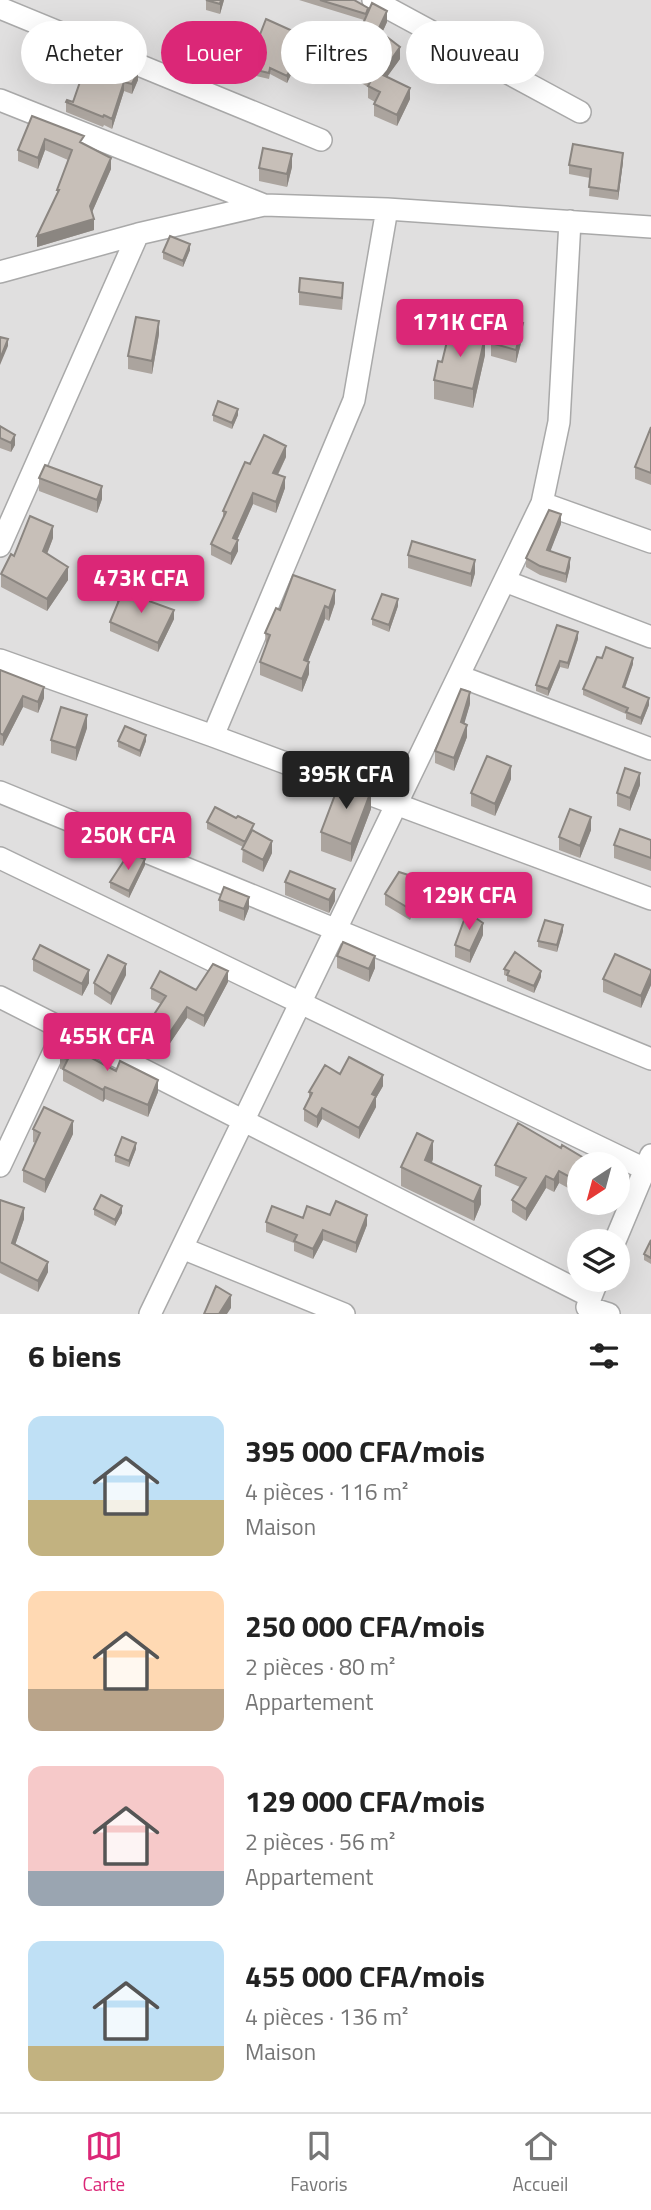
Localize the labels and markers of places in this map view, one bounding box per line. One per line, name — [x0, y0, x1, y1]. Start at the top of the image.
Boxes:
pin: 171K CFA — [388, 300, 532, 359]
pin: 473K CFA — [69, 556, 213, 615]
pin: 395K CFA — [274, 752, 418, 811]
pin: 250K CFA — [56, 812, 200, 872]
pin: 129K CFA — [397, 872, 541, 932]
pin: 455K CFA — [35, 1014, 179, 1073]

